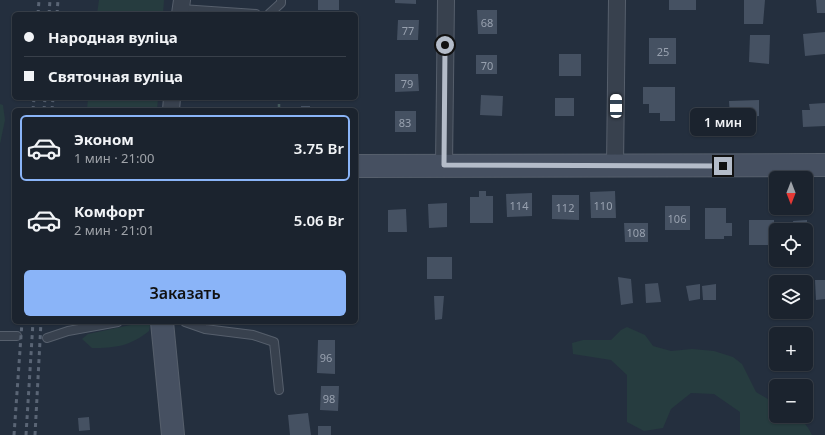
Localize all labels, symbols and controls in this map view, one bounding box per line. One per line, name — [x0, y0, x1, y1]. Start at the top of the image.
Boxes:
house number: 68 — [481, 15, 493, 30]
house number: 77 — [402, 23, 414, 38]
text: Народная вуліца — [48, 27, 178, 47]
route start — [436, 36, 454, 54]
house number: 25 — [657, 44, 669, 59]
house number: 70 — [481, 58, 493, 73]
text: Святочная вуліца — [48, 66, 183, 86]
house number: 79 — [401, 76, 413, 91]
car — [610, 94, 622, 118]
callout: 1 мин — [690, 108, 756, 136]
text: 1 мин — [704, 113, 742, 131]
house number: 83 — [399, 115, 411, 130]
text: Эконом — [74, 129, 134, 149]
icon: car — [26, 130, 62, 166]
text: 3.75 Br — [294, 138, 344, 158]
text: 1 мин · 21:00 — [74, 149, 154, 167]
route end — [714, 157, 732, 175]
north arrow — [769, 171, 813, 215]
map controls — [769, 171, 813, 423]
house number: 114 — [510, 198, 529, 213]
house number: 110 — [594, 198, 612, 213]
house number: 112 — [556, 200, 574, 215]
text: Комфорт — [74, 201, 144, 221]
icon: car — [26, 202, 62, 238]
text: 5.06 Br — [294, 210, 344, 230]
house number: 106 — [668, 211, 686, 226]
text: 2 мин · 21:01 — [74, 221, 154, 239]
button: locate — [769, 223, 813, 267]
house number: 108 — [627, 225, 645, 240]
button: Заказать — [24, 270, 346, 316]
button: layers — [769, 275, 813, 319]
button: + — [769, 327, 813, 371]
house number: 96 — [320, 350, 332, 365]
button: − — [769, 379, 813, 423]
house number: 98 — [323, 391, 335, 406]

